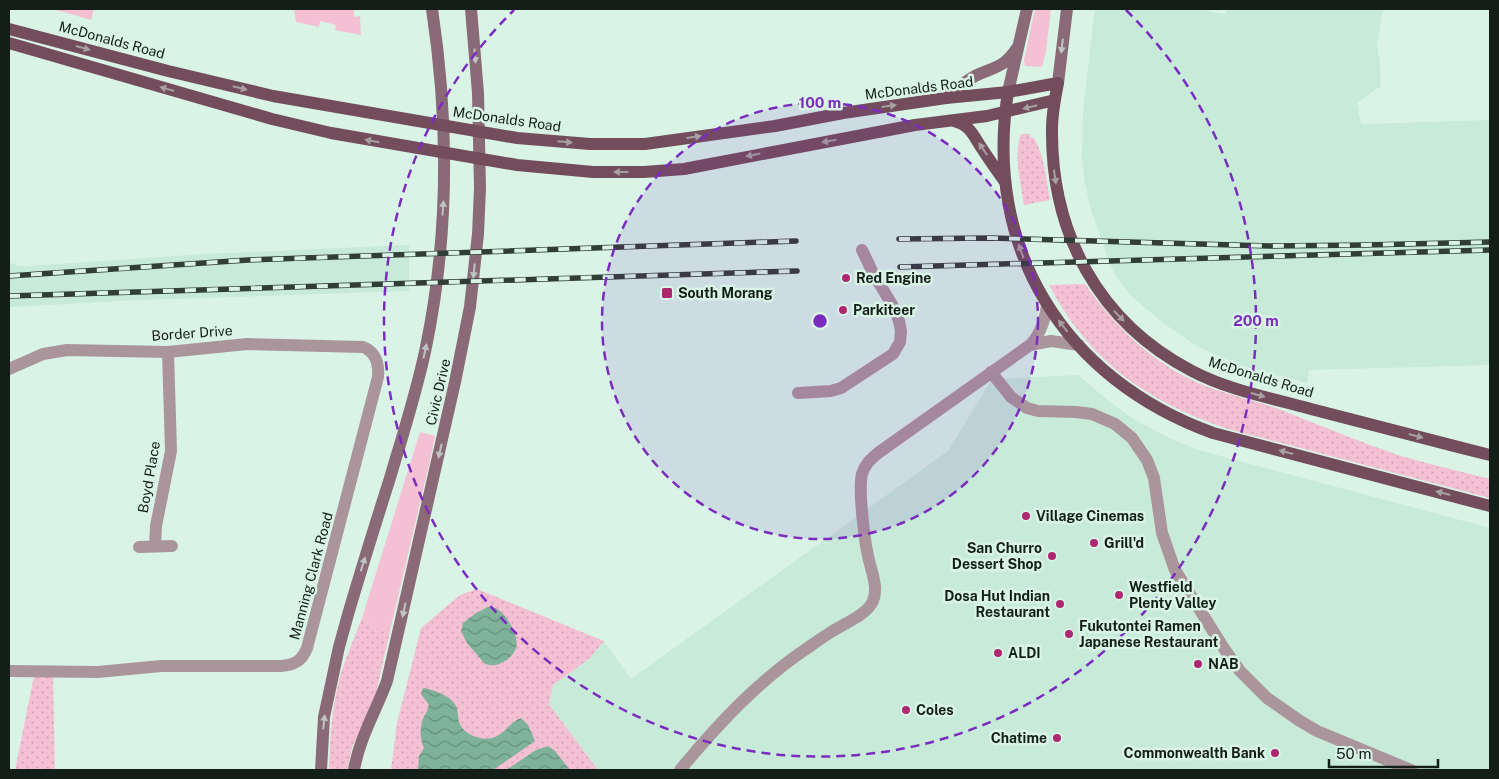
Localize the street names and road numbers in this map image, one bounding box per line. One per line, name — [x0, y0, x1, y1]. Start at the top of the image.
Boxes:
street label: McDonalds Road — [57, 18, 167, 62]
street label: McDonalds Road — [864, 73, 974, 103]
street label: McDonalds Road — [452, 103, 562, 135]
street label: Border Drive — [151, 322, 233, 344]
street label: McDonalds Road — [1207, 353, 1315, 401]
street label: Civic Drive — [423, 357, 453, 427]
street label: Boyd Place — [135, 440, 163, 514]
street label: Manning Clark Road — [286, 510, 336, 642]

